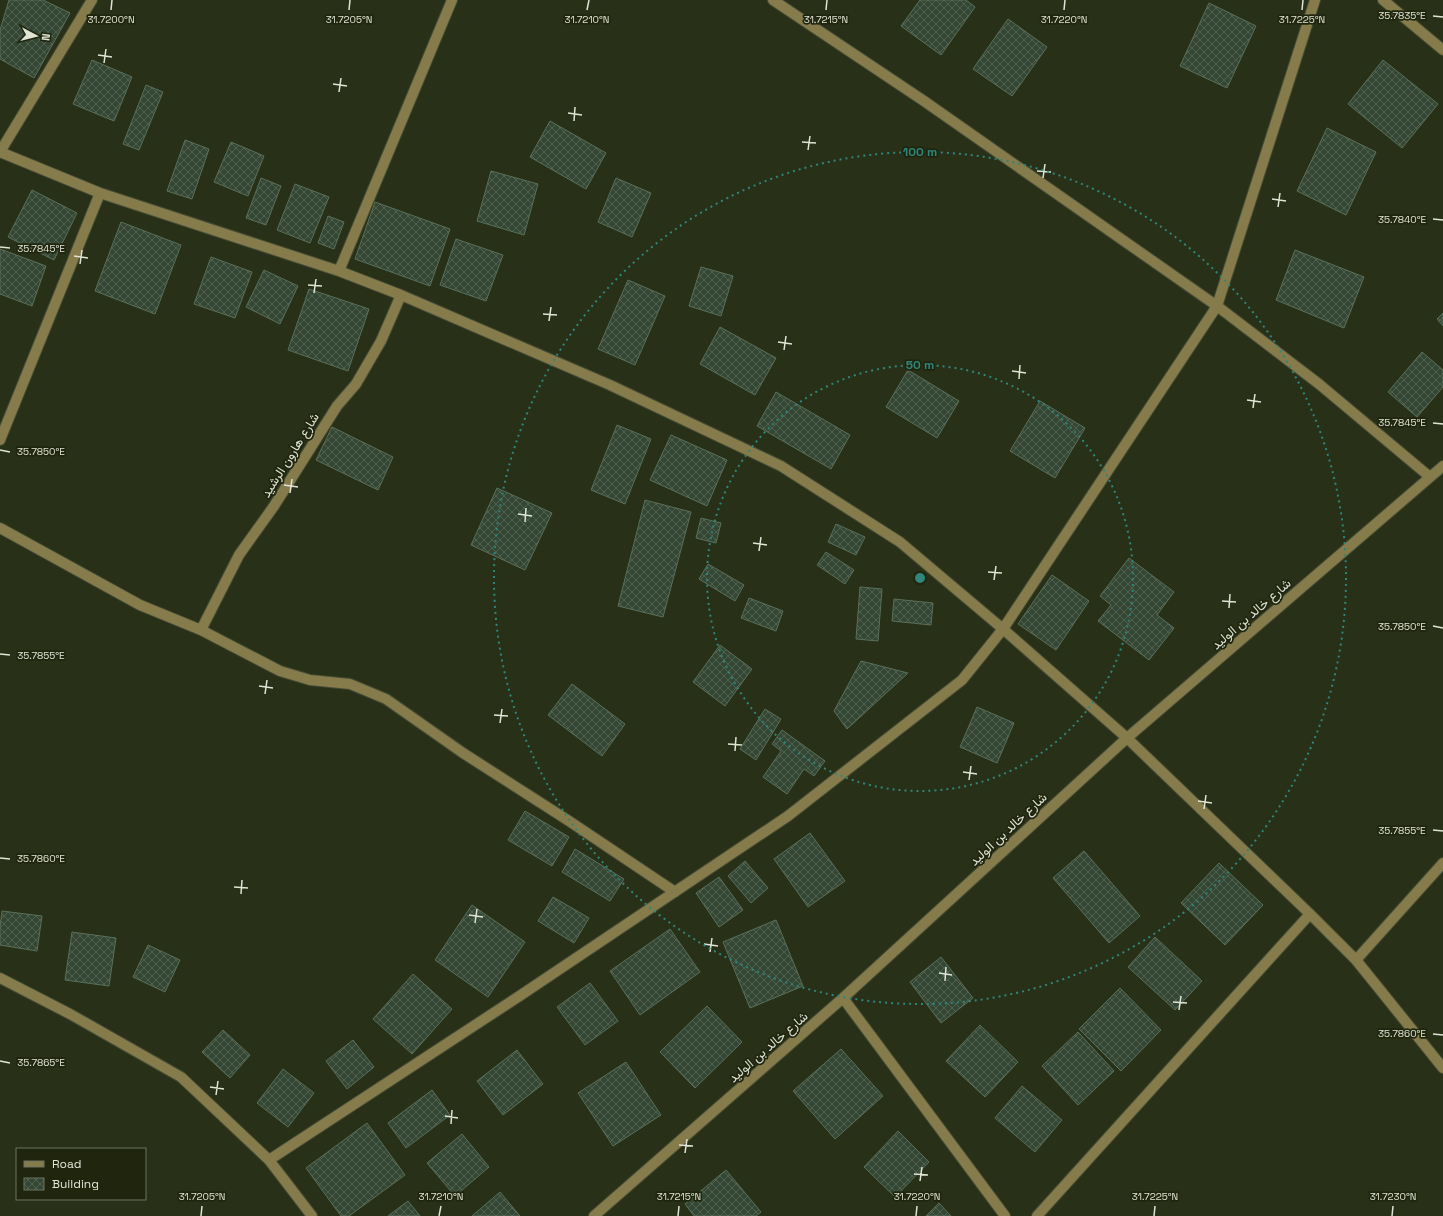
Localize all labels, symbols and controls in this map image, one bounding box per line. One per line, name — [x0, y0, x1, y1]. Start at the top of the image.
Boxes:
text: 35.7835°E — [1378, 9, 1426, 22]
text: 31.7200°N — [87, 13, 135, 26]
text: 31.7205°N — [326, 13, 372, 26]
text: 31.7210°N — [565, 13, 609, 26]
text: 31.7215°N — [804, 13, 848, 26]
text: 31.7220°N — [1041, 13, 1087, 26]
text: 31.7225°N — [1279, 13, 1325, 26]
north arrow — [16, 16, 56, 56]
text: N — [39, 33, 53, 42]
text: 100 m — [903, 144, 937, 160]
text: 35.7840°E — [1378, 213, 1426, 226]
text: 35.7845°E — [17, 242, 65, 255]
text: 50 m — [906, 357, 934, 373]
street label: شارع هارون الرشيد — [257, 409, 324, 501]
text: 35.7845°E — [1378, 416, 1426, 429]
text: 35.7850°E — [17, 445, 65, 458]
centre of rings — [913, 571, 927, 585]
street label: شارع خالد بن الوليد — [1208, 575, 1295, 654]
text: 35.7850°E — [1378, 620, 1426, 633]
text: 35.7855°E — [17, 649, 65, 662]
street label: شارع خالد بن الوليد — [966, 789, 1051, 870]
text: 35.7855°E — [1378, 824, 1426, 837]
text: 35.7860°E — [17, 852, 65, 865]
street label: شارع خالد بن الوليد — [725, 1008, 812, 1087]
text: 35.7860°E — [1378, 1027, 1426, 1040]
text: 35.7865°E — [17, 1056, 65, 1069]
legend — [16, 1148, 146, 1200]
text: Road — [52, 1156, 81, 1172]
text: Building — [52, 1176, 99, 1192]
text: 31.7205°N — [179, 1190, 225, 1203]
text: 31.7210°N — [419, 1190, 463, 1203]
text: 31.7215°N — [657, 1190, 701, 1203]
text: 31.7220°N — [894, 1190, 940, 1203]
text: 31.7225°N — [1132, 1190, 1178, 1203]
text: 31.7230°N — [1370, 1190, 1416, 1203]

